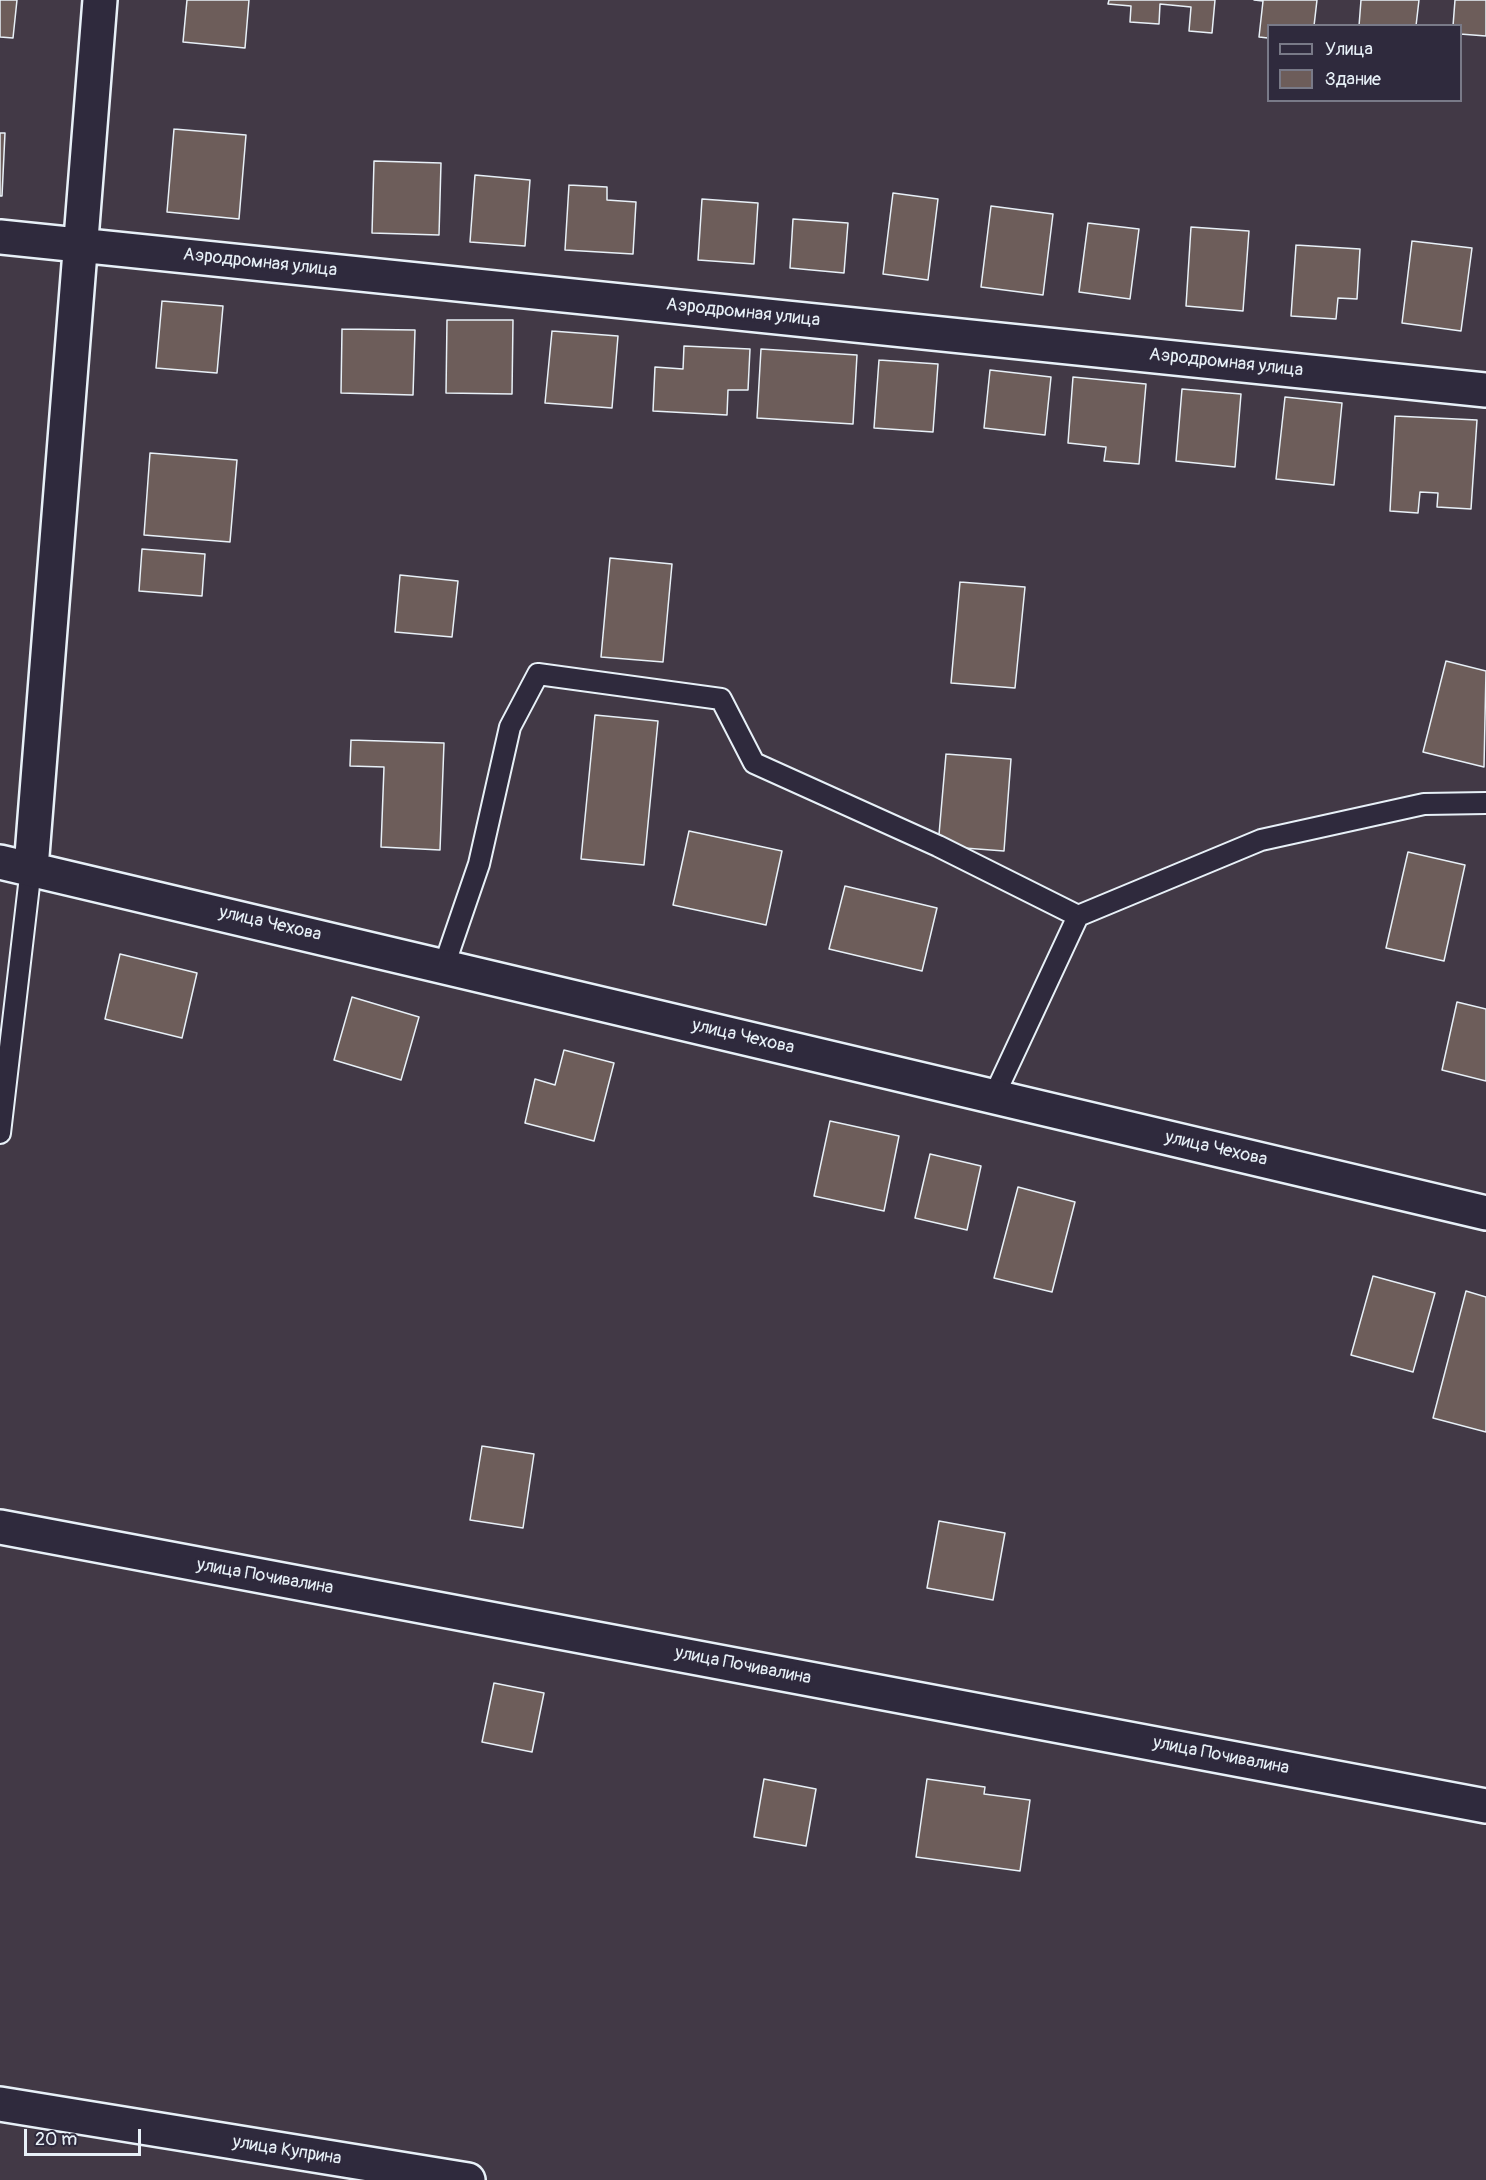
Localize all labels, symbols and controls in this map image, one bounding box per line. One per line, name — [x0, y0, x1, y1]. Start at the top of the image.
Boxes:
legend — [1267, 24, 1462, 102]
text: Улица — [1325, 38, 1373, 61]
text: Здание — [1325, 68, 1381, 91]
street label: Аэродромная улица — [182, 244, 338, 282]
street label: Аэродромная улица — [665, 294, 821, 332]
street label: Аэродромная улица — [1148, 344, 1304, 382]
street label: улица Чехова — [217, 902, 323, 946]
street label: улица Чехова — [690, 1015, 796, 1059]
street label: улица Чехова — [1163, 1127, 1269, 1171]
street label: улица Почивалина — [195, 1554, 335, 1600]
street label: улица Почивалина — [673, 1642, 813, 1690]
street label: улица Почивалина — [1151, 1732, 1291, 1780]
scale bar — [27, 2117, 144, 2155]
text: 20 m — [35, 2128, 77, 2151]
street label: улица Куприна — [231, 2132, 343, 2170]

